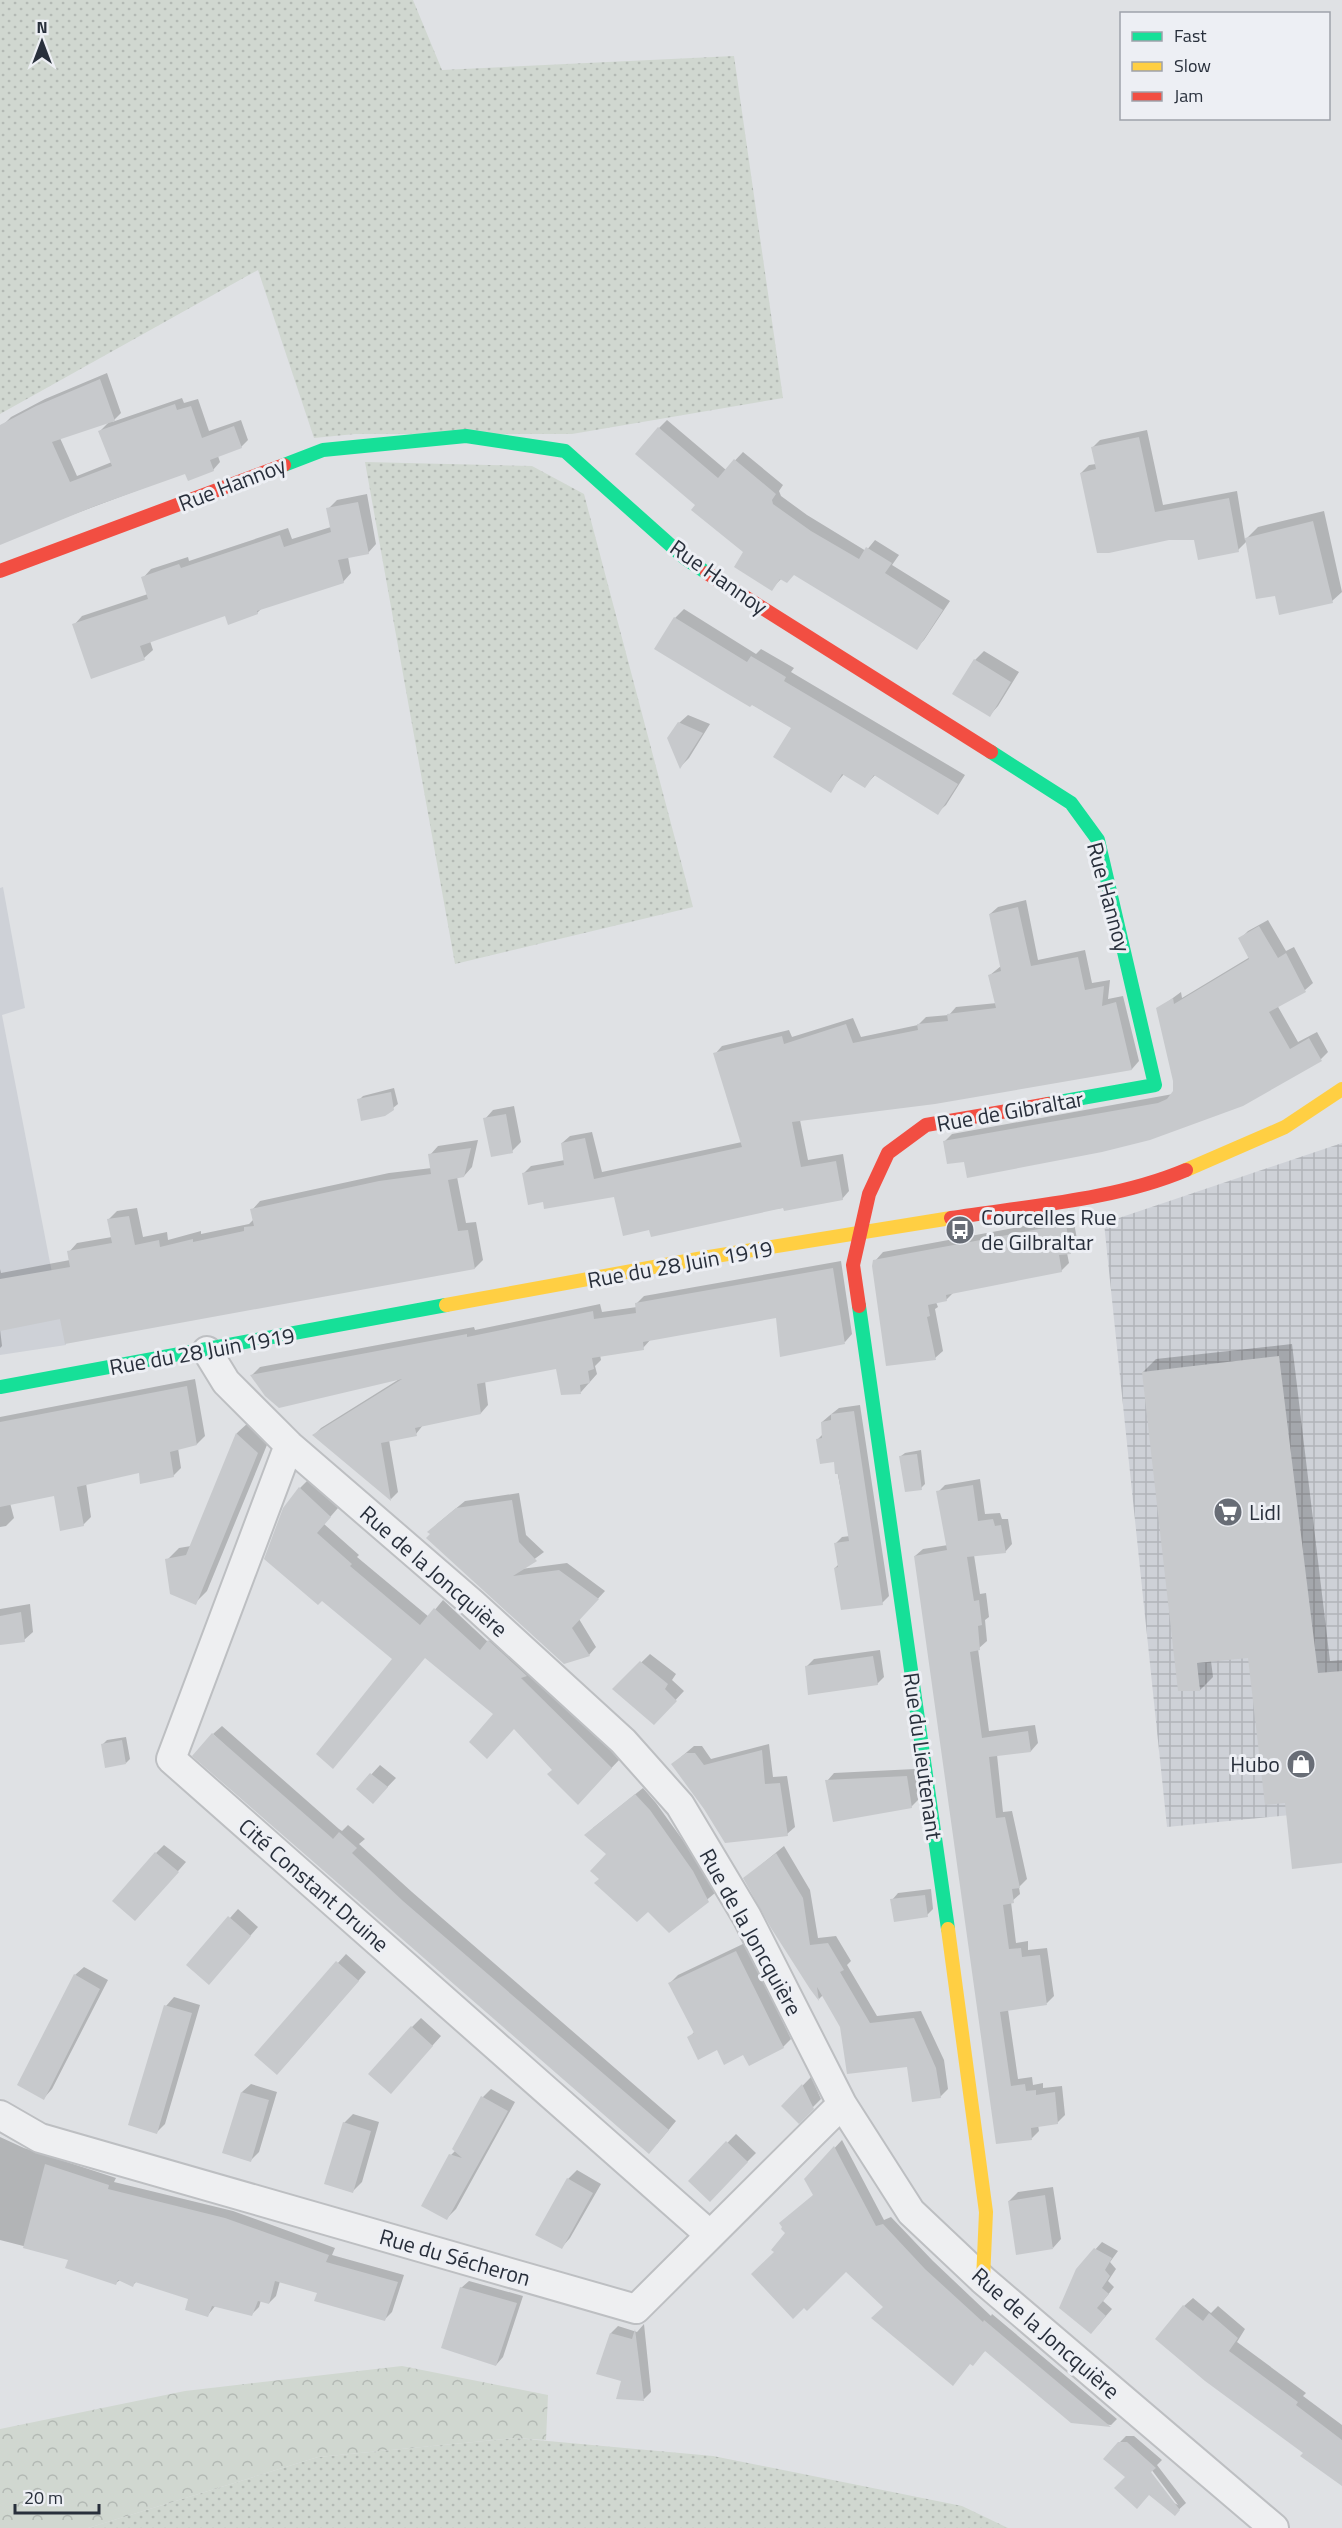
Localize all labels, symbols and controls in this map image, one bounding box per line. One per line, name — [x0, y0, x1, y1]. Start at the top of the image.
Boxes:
north arrow — [12, 12, 72, 72]
legend — [1120, 12, 1330, 120]
text: N — [36, 15, 48, 39]
text: Fast — [1174, 22, 1207, 49]
text: Slow — [1174, 52, 1211, 79]
text: Jam — [1174, 82, 1203, 109]
street label: Rue Hannoy — [173, 448, 291, 520]
street label: Rue Hannoy — [663, 531, 775, 623]
street label: Rue Hannoy — [1078, 838, 1140, 956]
street label: Rue de Gibraltar — [934, 1081, 1087, 1141]
place label: Courcelles Rue de Gilbraltar — [981, 1200, 1117, 1259]
bus stop icon: Courcelles Rue de Gilbraltar — [944, 1214, 976, 1246]
street label: Rue du 28 Juin 1919 — [585, 1231, 775, 1297]
street label: Rue du 28 Juin 1919 — [107, 1318, 297, 1384]
place label: Lidl — [1249, 1495, 1281, 1529]
supermarket icon: Lidl — [1212, 1496, 1244, 1528]
street label: Rue de la Joncquière — [352, 1497, 516, 1645]
street label: Rue du Lieutenant — [894, 1670, 952, 1842]
place label: Hubo — [1230, 1747, 1280, 1781]
shop icon: Hubo — [1285, 1748, 1317, 1780]
street label: Cité Constant Druine — [231, 1810, 397, 1960]
street label: Rue de la Joncquière — [691, 1842, 811, 2022]
street label: Rue du Sécheron — [376, 2219, 534, 2295]
street label: Rue de la Joncquière — [964, 2259, 1128, 2407]
scale bar — [15, 2477, 99, 2515]
text: 20 m — [24, 2484, 63, 2511]

